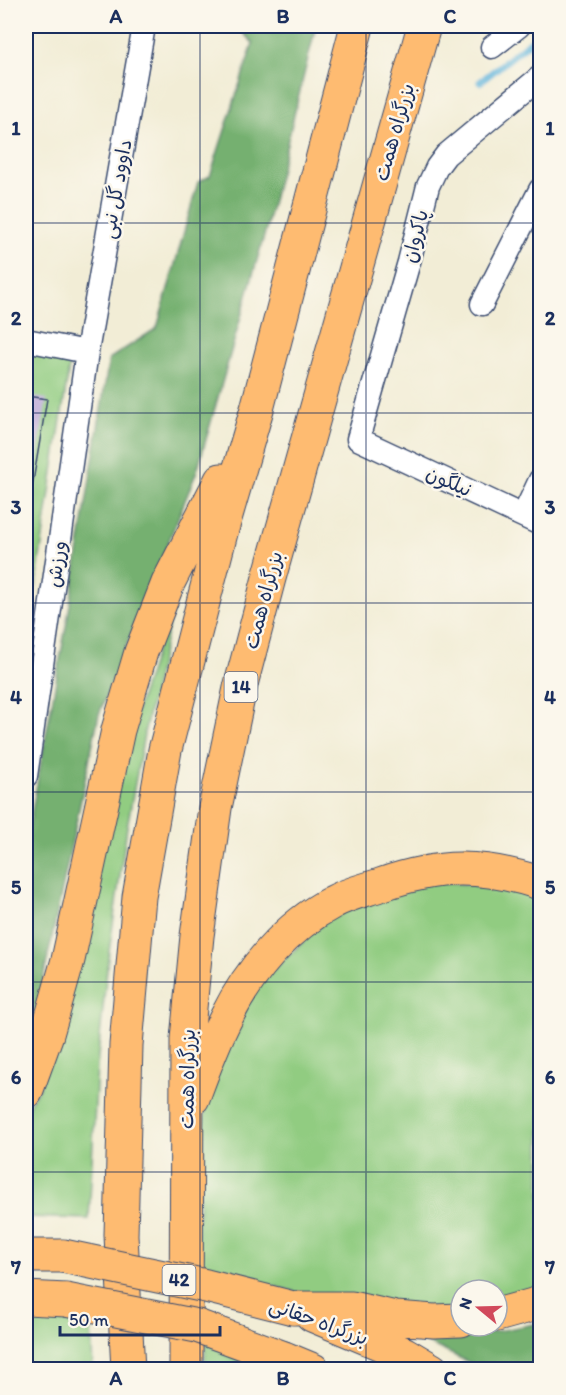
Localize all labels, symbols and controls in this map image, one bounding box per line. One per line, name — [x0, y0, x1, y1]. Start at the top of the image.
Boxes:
text: A — [109, 4, 123, 28]
text: B — [277, 4, 290, 28]
text: C — [444, 4, 457, 28]
street label: بزرگراه همت — [369, 80, 419, 184]
text: 1 — [11, 116, 21, 140]
text: 1 — [545, 116, 555, 140]
street label: داوود گل نبی — [95, 137, 138, 241]
street label: پاکروان — [397, 207, 434, 265]
text: 2 — [11, 306, 22, 330]
text: 2 — [545, 306, 556, 330]
street label: نیلگون — [422, 460, 476, 503]
text: 3 — [11, 495, 22, 519]
text: 3 — [545, 495, 556, 519]
street label: ورزش — [41, 539, 71, 589]
street label: بزرگراه همت — [238, 548, 288, 652]
road number: 14 — [224, 672, 258, 702]
text: 4 — [10, 685, 22, 709]
text: 4 — [544, 685, 556, 709]
text: 5 — [11, 875, 22, 899]
text: 5 — [545, 875, 556, 899]
street label: بزرگراه همت — [174, 1029, 200, 1129]
text: 6 — [11, 1065, 22, 1089]
text: 6 — [545, 1065, 556, 1089]
text: 7 — [10, 1255, 21, 1279]
text: 7 — [544, 1255, 555, 1279]
road number: 42 — [162, 1265, 195, 1295]
north arrow — [449, 1278, 509, 1338]
street label: بزرگراه حقانی — [266, 1292, 372, 1351]
text: N — [455, 1295, 476, 1311]
scale bar — [60, 1299, 220, 1337]
text: 50 m — [69, 1309, 109, 1331]
text: A — [109, 1366, 123, 1390]
text: B — [277, 1366, 290, 1390]
text: C — [444, 1366, 457, 1390]

